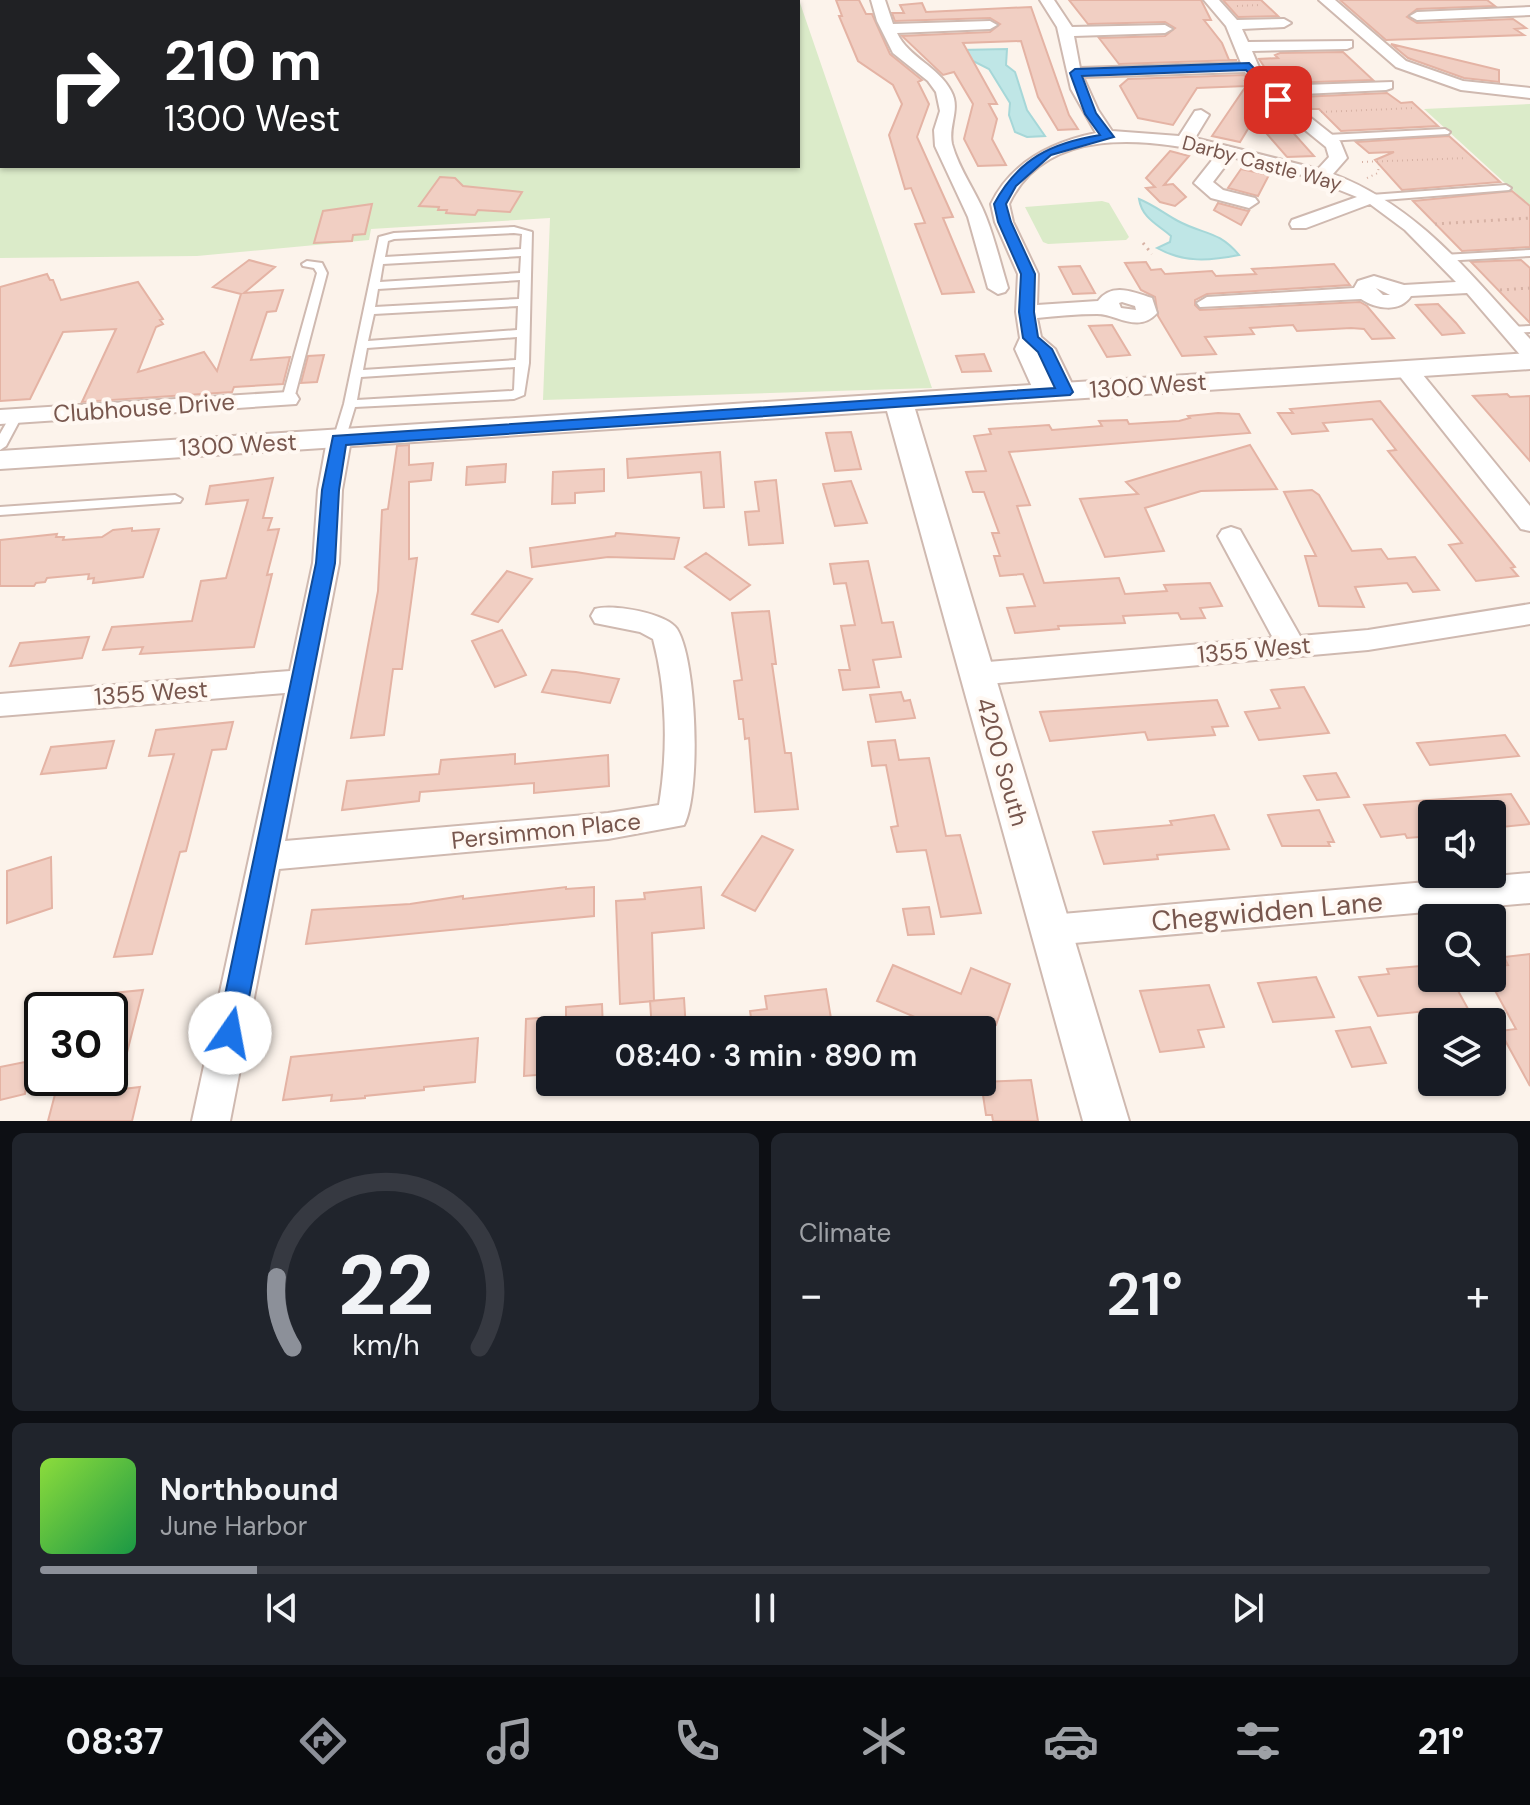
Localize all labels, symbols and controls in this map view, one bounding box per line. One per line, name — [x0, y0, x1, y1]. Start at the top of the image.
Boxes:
text: 210 m — [164, 24, 322, 97]
icon: right — [32, 32, 136, 136]
pin — [1244, 66, 1312, 134]
icon: arrive — [1256, 78, 1300, 122]
text: 1300 West — [164, 95, 340, 142]
street label: Darby Castle Way — [1179, 129, 1345, 197]
street label: 1300 West — [1088, 366, 1208, 405]
street label: Clubhouse Drive — [52, 386, 236, 429]
street label: 1300 West — [179, 426, 297, 463]
street label: 1355 West — [1196, 629, 1312, 670]
street label: 1355 West — [93, 673, 209, 712]
street label: 4200 South — [969, 694, 1036, 830]
map controls — [1418, 800, 1506, 1096]
button: sound — [1418, 800, 1506, 888]
street label: Persimmon Place — [450, 805, 642, 856]
street label: Chegwidden Lane — [1150, 883, 1384, 940]
button: search — [1418, 904, 1506, 992]
position arrow — [188, 991, 272, 1075]
speed limit sign: 30 — [24, 992, 128, 1096]
button: layers — [1418, 1008, 1506, 1096]
text: 08:40 · 3 min · 890 m — [615, 1036, 917, 1075]
text: Climate — [799, 1216, 891, 1250]
text: 22 — [338, 1231, 433, 1340]
text: 21° — [1106, 1255, 1183, 1334]
text: − — [799, 1266, 823, 1324]
text: + — [1466, 1266, 1490, 1324]
text: km/h — [352, 1327, 419, 1364]
text: Northbound — [160, 1470, 339, 1509]
text: June Harbor — [160, 1509, 307, 1543]
icon: previous — [260, 1586, 304, 1630]
icon: pause — [743, 1586, 787, 1630]
icon: next — [1226, 1586, 1270, 1630]
icon: directions — [295, 1713, 351, 1769]
icon: music — [482, 1713, 538, 1769]
icon: phone — [669, 1713, 725, 1769]
icon: climate — [856, 1713, 912, 1769]
icon: car — [1043, 1713, 1099, 1769]
icon: filters — [1230, 1713, 1286, 1769]
text: 08:37 — [66, 1718, 164, 1765]
text: 21° — [1417, 1718, 1464, 1765]

